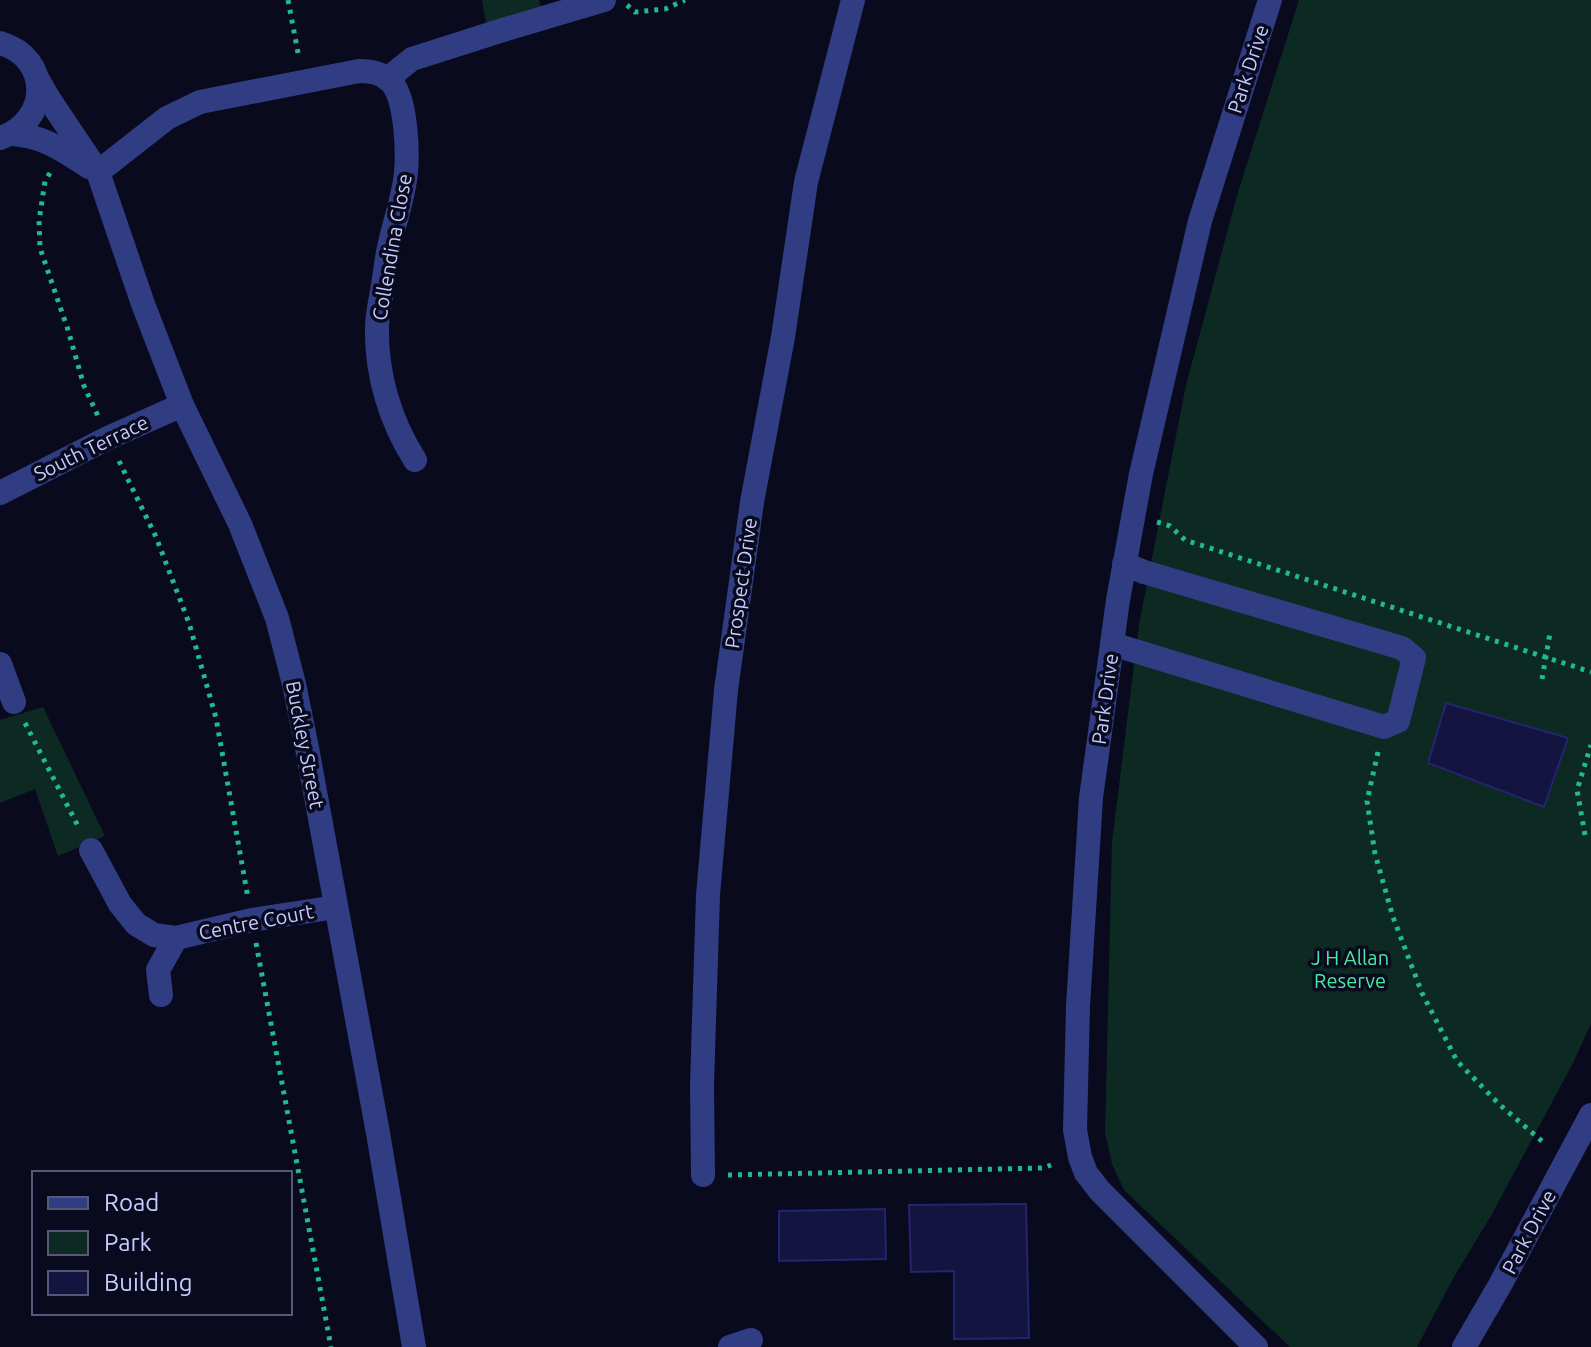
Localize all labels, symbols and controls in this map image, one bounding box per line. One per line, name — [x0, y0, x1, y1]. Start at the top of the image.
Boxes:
street label: Park Drive — [1222, 22, 1273, 116]
street label: Collendina Close — [367, 172, 416, 322]
street label: South Terrace — [30, 410, 152, 485]
street label: Prospect Drive — [720, 516, 761, 650]
street label: Park Drive — [1087, 652, 1122, 746]
street label: Buckley Street — [282, 679, 329, 811]
street label: Centre Court — [197, 899, 315, 944]
park label: J H Allan Reserve — [1311, 946, 1389, 992]
legend — [32, 1171, 292, 1315]
street label: Park Drive — [1497, 1186, 1560, 1278]
text: Road — [104, 1189, 159, 1216]
text: Park — [104, 1229, 152, 1256]
text: Building — [104, 1269, 192, 1296]

